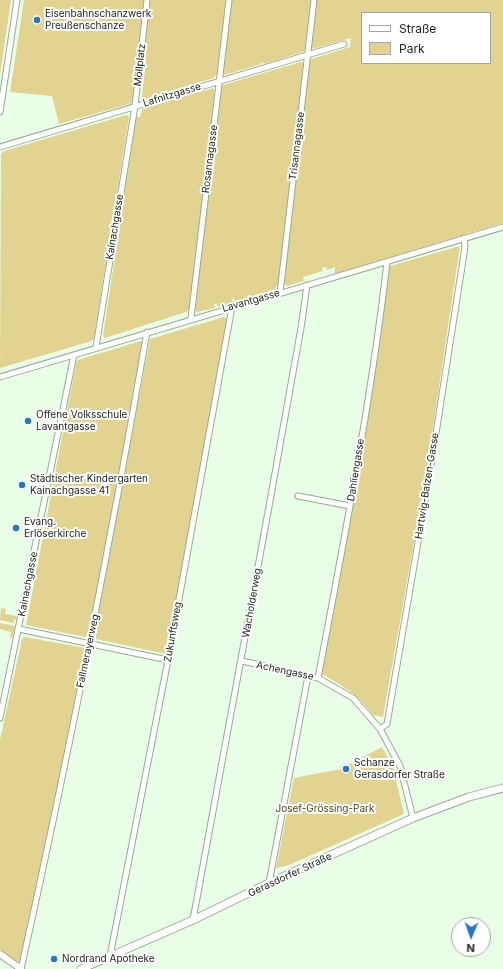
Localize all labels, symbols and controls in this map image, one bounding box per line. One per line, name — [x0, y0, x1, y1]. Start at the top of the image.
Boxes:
place label: Eisenbahnschanzwerk Preußenschanze — [45, 8, 151, 32]
legend — [361, 12, 491, 64]
marker: Eisenbahnschanzwerk Preußenschanze — [32, 15, 42, 25]
text: Straße — [399, 21, 436, 36]
text: Park — [399, 41, 425, 56]
street label: Möllplatz — [132, 43, 148, 87]
street label: Lafnitzgasse — [142, 80, 202, 110]
street label: Trisannagasse — [287, 111, 307, 181]
street label: Rosannagasse — [200, 124, 220, 194]
street label: Kainachgasse — [104, 193, 126, 261]
street label: Lavantgasse — [221, 287, 281, 315]
place label: Offene Volksschule Lavantgasse — [36, 409, 127, 432]
marker: Offene Volksschule Lavantgasse — [23, 416, 33, 426]
street label: Hartwig-Balzen-Gasse — [413, 432, 441, 540]
street label: Dahliengasse — [345, 438, 367, 502]
place label: Städtischer Kindergarten Kainachgasse 41 — [30, 473, 148, 496]
marker: Städtischer Kindergarten Kainachgasse 41 — [17, 480, 27, 490]
place label: Evang. Erlöserkirche — [24, 516, 86, 540]
marker: Evang. Erlöserkirche — [11, 523, 21, 533]
street label: Kainachgasse — [16, 550, 40, 618]
street label: Wacholderweg — [240, 567, 264, 639]
street label: Zukunftsweg — [162, 601, 184, 663]
street label: Fallmerayerweg — [74, 613, 102, 689]
street label: Achengasse — [255, 659, 315, 683]
place label: Schanze Gerasdorfer Straße — [354, 757, 445, 780]
marker: Schanze Gerasdorfer Straße — [341, 764, 351, 774]
park label: Josef-Grössing-Park — [276, 803, 374, 815]
street label: Gerasdorfer Straße — [246, 850, 334, 900]
north arrow — [451, 917, 491, 957]
text: N — [466, 941, 475, 955]
place label: Nordrand Apotheke — [62, 953, 155, 965]
marker: Nordrand Apotheke — [49, 954, 59, 964]

